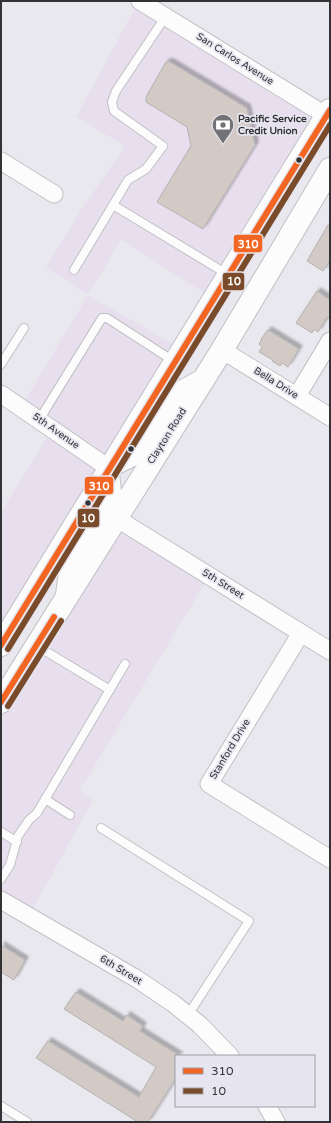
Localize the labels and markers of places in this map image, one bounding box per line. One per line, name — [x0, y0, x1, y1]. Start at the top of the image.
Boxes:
bank icon: Pacific Service Credit Union — [210, 112, 236, 145]
place label: Pacific Service Credit Union — [238, 113, 307, 137]
unlabelled marker — [294, 155, 304, 165]
unlabelled marker — [126, 444, 136, 454]
unlabelled marker — [83, 498, 93, 508]

